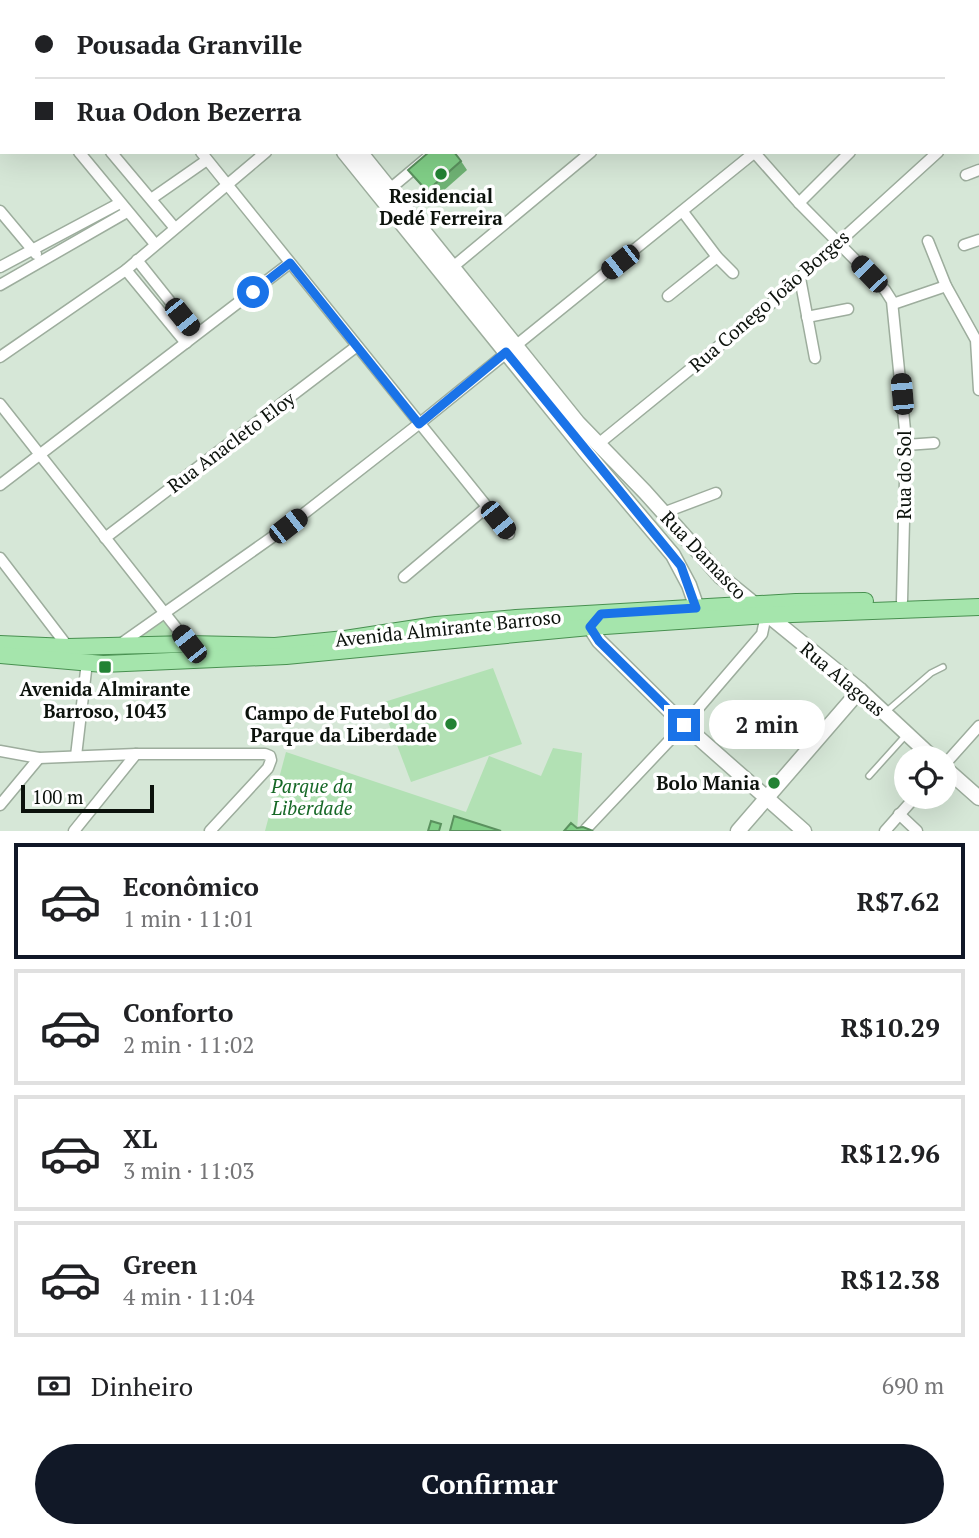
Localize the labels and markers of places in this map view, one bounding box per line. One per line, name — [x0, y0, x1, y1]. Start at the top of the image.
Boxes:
marker: Residencial Dedé Ferreira — [433, 166, 449, 182]
place label: Residencial Dedé Ferreira — [379, 183, 503, 230]
marker: Avenida Almirante Barroso, 1043 — [97, 659, 113, 675]
place label: Avenida Almirante Barroso, 1043 — [20, 676, 190, 723]
place label: Campo de Futebol do Parque da Liberdade — [245, 700, 437, 747]
marker: Campo de Futebol do Parque da Liberdade — [443, 716, 459, 732]
place label: Bolo Mania — [656, 770, 760, 795]
marker: Bolo Mania — [766, 775, 782, 791]

